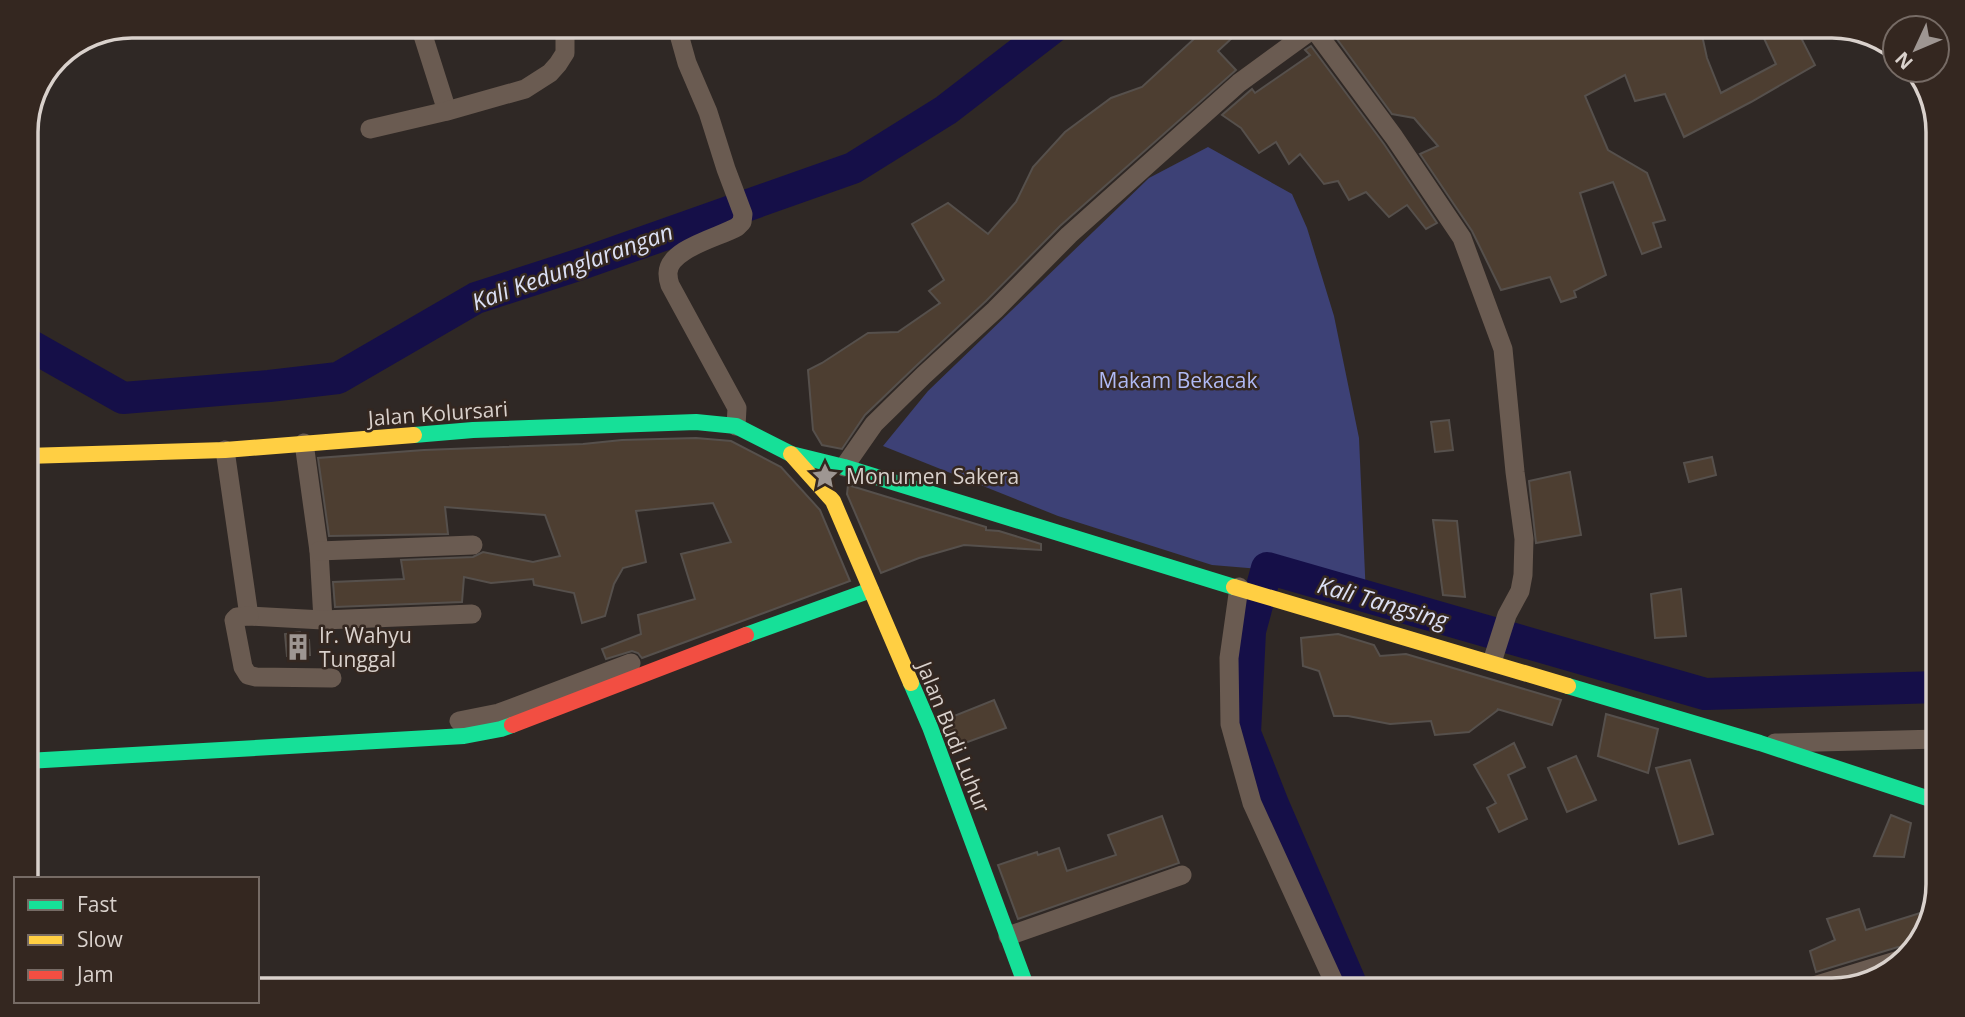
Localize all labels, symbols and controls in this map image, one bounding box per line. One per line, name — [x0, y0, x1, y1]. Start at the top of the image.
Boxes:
north arrow — [1881, 14, 1951, 84]
text: N — [1889, 46, 1918, 75]
water label: Kali Kedunglarangan — [467, 215, 677, 317]
park label: Makam Bekacak — [1099, 366, 1257, 394]
street label: Jalan Kolursari — [365, 394, 509, 432]
place icon: Monumen Sakera — [810, 461, 840, 491]
place label: Monumen Sakera — [846, 462, 1019, 490]
water label: Kali Tangsing — [1314, 568, 1453, 636]
place label: Ir. Wahyu Tunggal — [319, 621, 412, 673]
building icon: Ir. Wahyu Tunggal — [283, 632, 313, 662]
street label: Jalan Budi Luhur — [910, 655, 997, 817]
legend — [14, 877, 259, 1003]
text: Fast — [77, 890, 117, 918]
text: Slow — [77, 925, 123, 953]
text: Jam — [75, 960, 114, 988]

